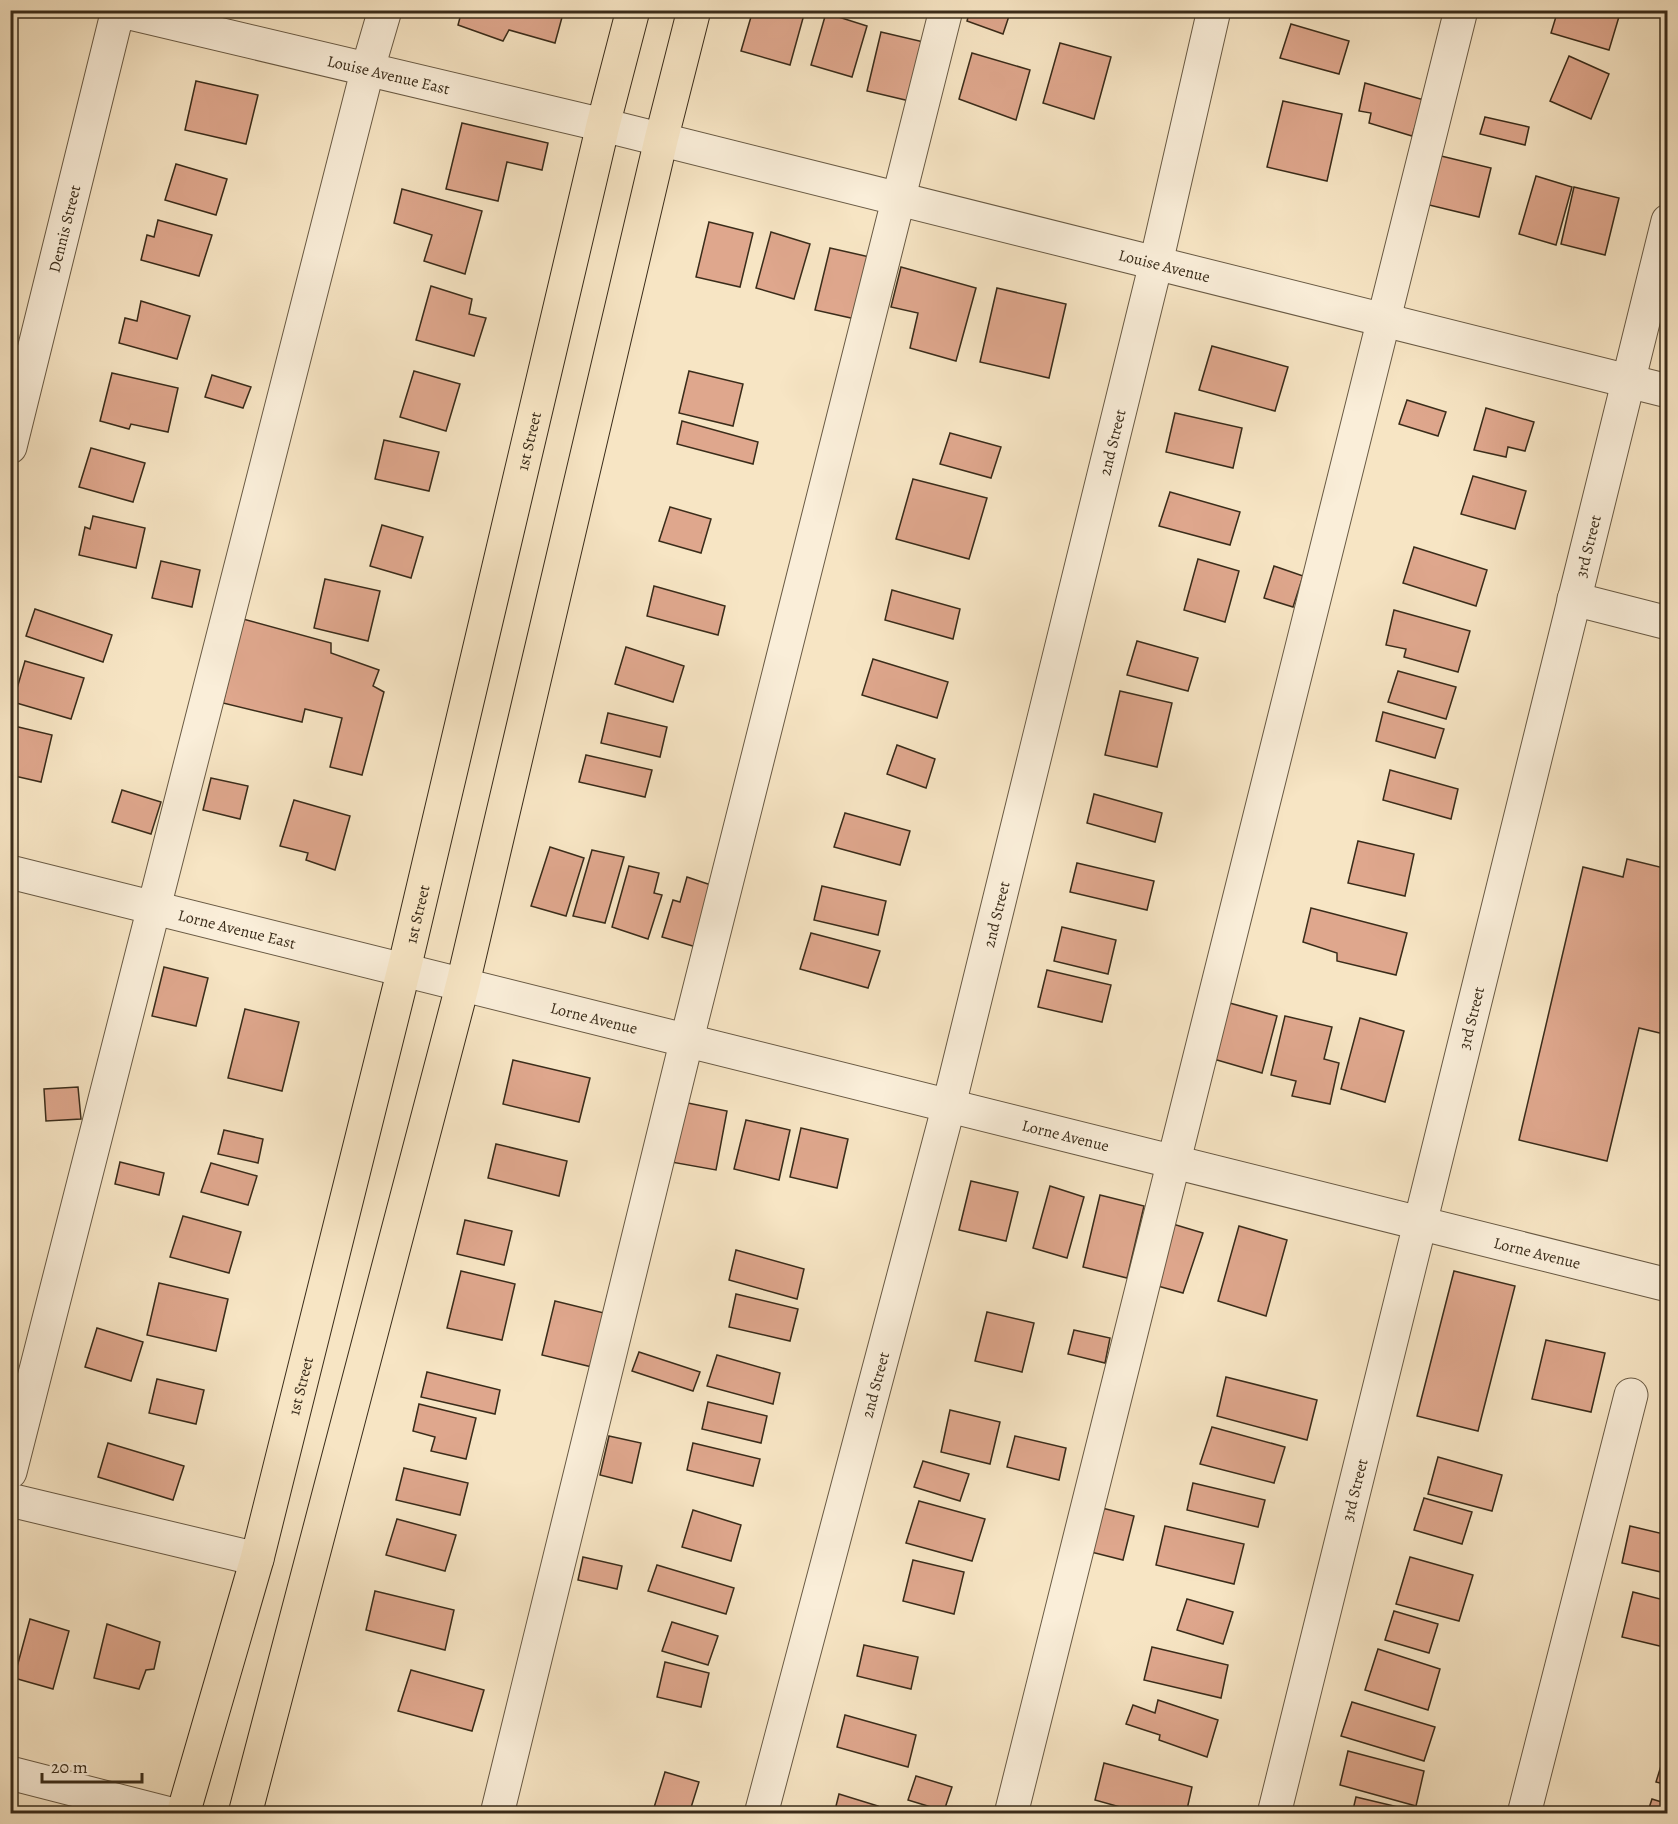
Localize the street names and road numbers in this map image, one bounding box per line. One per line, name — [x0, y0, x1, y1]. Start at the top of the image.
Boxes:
street label: Louise Avenue East — [325, 50, 452, 100]
street label: Dennis Street — [44, 183, 86, 275]
street label: Louise Avenue — [1116, 244, 1212, 288]
street label: 2nd Street — [1094, 407, 1132, 478]
street label: 1st Street — [512, 410, 547, 473]
street label: 3rd Street — [1570, 513, 1607, 580]
street label: 2nd Street — [978, 879, 1016, 950]
street label: 1st Street — [400, 883, 435, 946]
street label: Lorne Avenue East — [176, 904, 298, 955]
street label: 3rd Street — [1454, 985, 1490, 1052]
street label: Lorne Avenue — [548, 997, 640, 1040]
street label: Lorne Avenue — [1020, 1115, 1111, 1157]
street label: Lorne Avenue — [1491, 1232, 1583, 1275]
street label: 2nd Street — [856, 1350, 895, 1421]
street label: 1st Street — [283, 1354, 319, 1418]
street label: 3rd Street — [1337, 1456, 1373, 1524]

